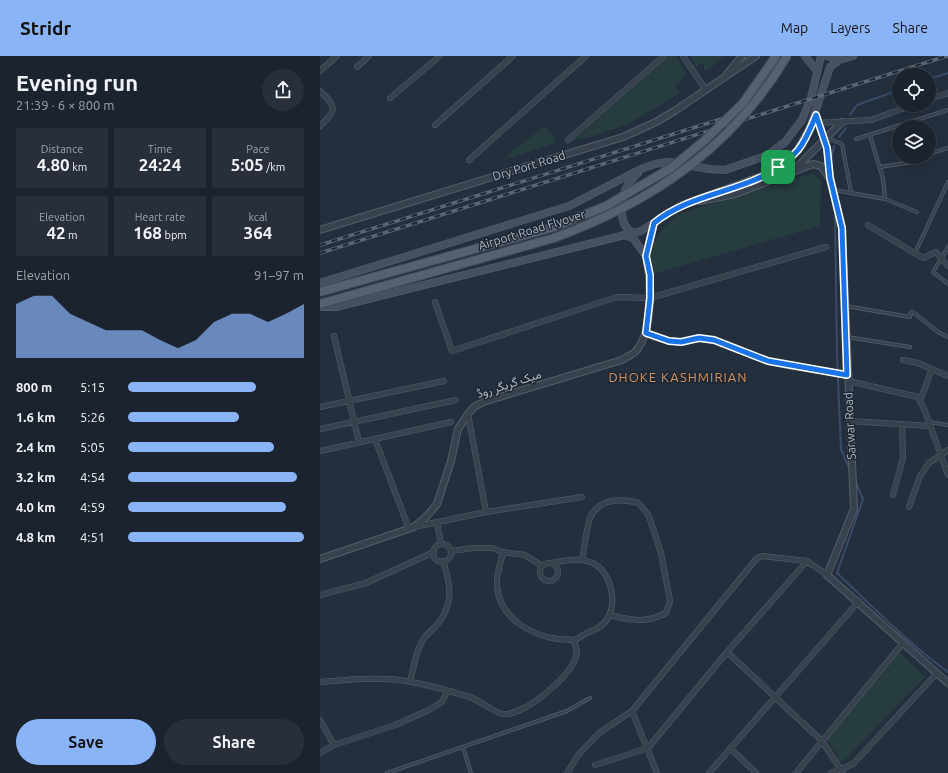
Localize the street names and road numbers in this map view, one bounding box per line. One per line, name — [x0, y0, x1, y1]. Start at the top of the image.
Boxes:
street label: Dry Port Road — [491, 148, 567, 183]
street label: Airport Road Flyover — [477, 207, 587, 252]
street label: میک گریگر روڈ — [475, 367, 543, 402]
street label: Sarwar Road — [841, 392, 858, 460]

